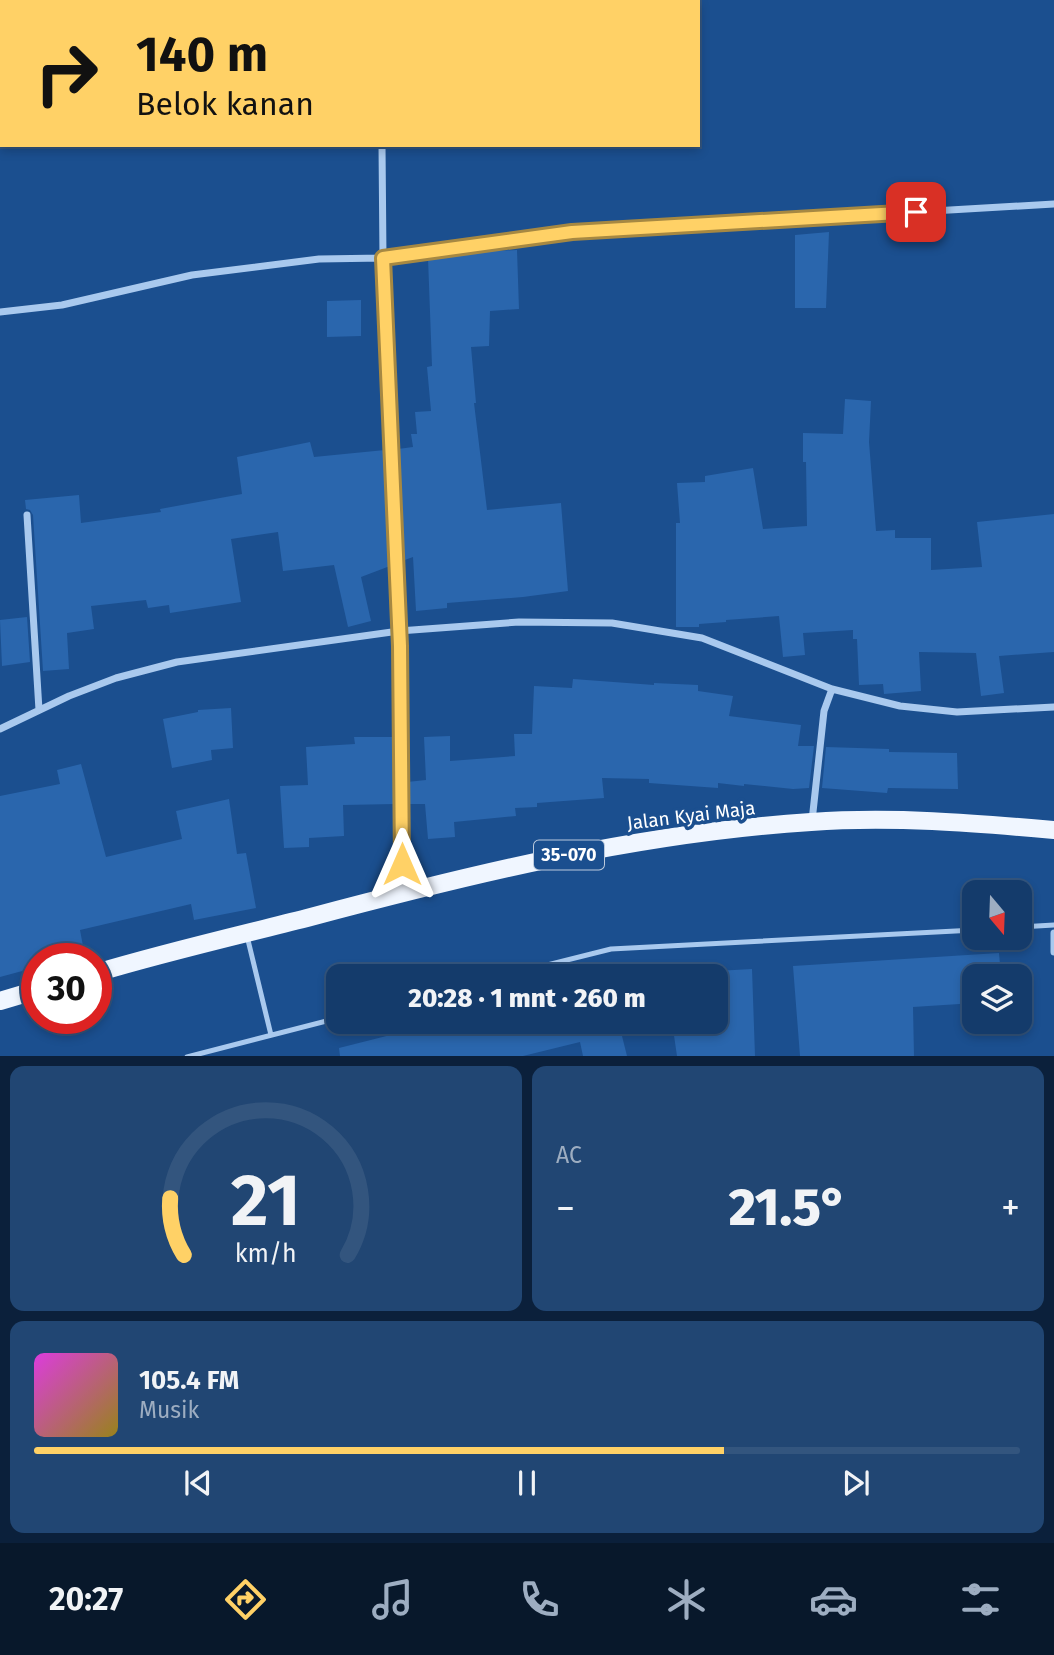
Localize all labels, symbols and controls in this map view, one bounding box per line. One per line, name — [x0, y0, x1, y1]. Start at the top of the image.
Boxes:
text: 140 m — [136, 25, 268, 84]
icon: right — [21, 28, 112, 119]
text: Belok kanan — [136, 85, 314, 123]
pin — [886, 182, 946, 242]
icon: arrive — [897, 193, 935, 231]
street label: Jalan Kyai Maja — [625, 796, 757, 835]
position arrow — [365, 827, 439, 901]
road number: 35-070 — [534, 840, 604, 870]
north arrow — [962, 880, 1032, 950]
map controls — [962, 880, 1032, 1034]
speed limit sign: 30 — [21, 943, 112, 1034]
button: layers — [962, 964, 1032, 1034]
text: 20:28 · 1 mnt · 260 m — [408, 983, 646, 1014]
text: AC — [556, 1141, 582, 1169]
text: 21 — [231, 1157, 301, 1244]
text: 21.5° — [729, 1176, 847, 1239]
text: − — [556, 1185, 575, 1231]
text: + — [1001, 1185, 1020, 1231]
text: km/h — [235, 1238, 297, 1268]
text: 105.4 FM — [139, 1365, 239, 1396]
text: Musik — [139, 1396, 199, 1424]
icon: previous — [179, 1464, 217, 1502]
icon: pause — [508, 1464, 546, 1502]
icon: next — [837, 1464, 875, 1502]
icon: directions — [221, 1575, 270, 1624]
icon: music — [368, 1575, 417, 1624]
icon: phone — [515, 1575, 564, 1624]
icon: climate — [662, 1575, 711, 1624]
icon: car — [809, 1575, 858, 1624]
icon: filters — [956, 1575, 1005, 1624]
text: 20:27 — [49, 1580, 123, 1618]

